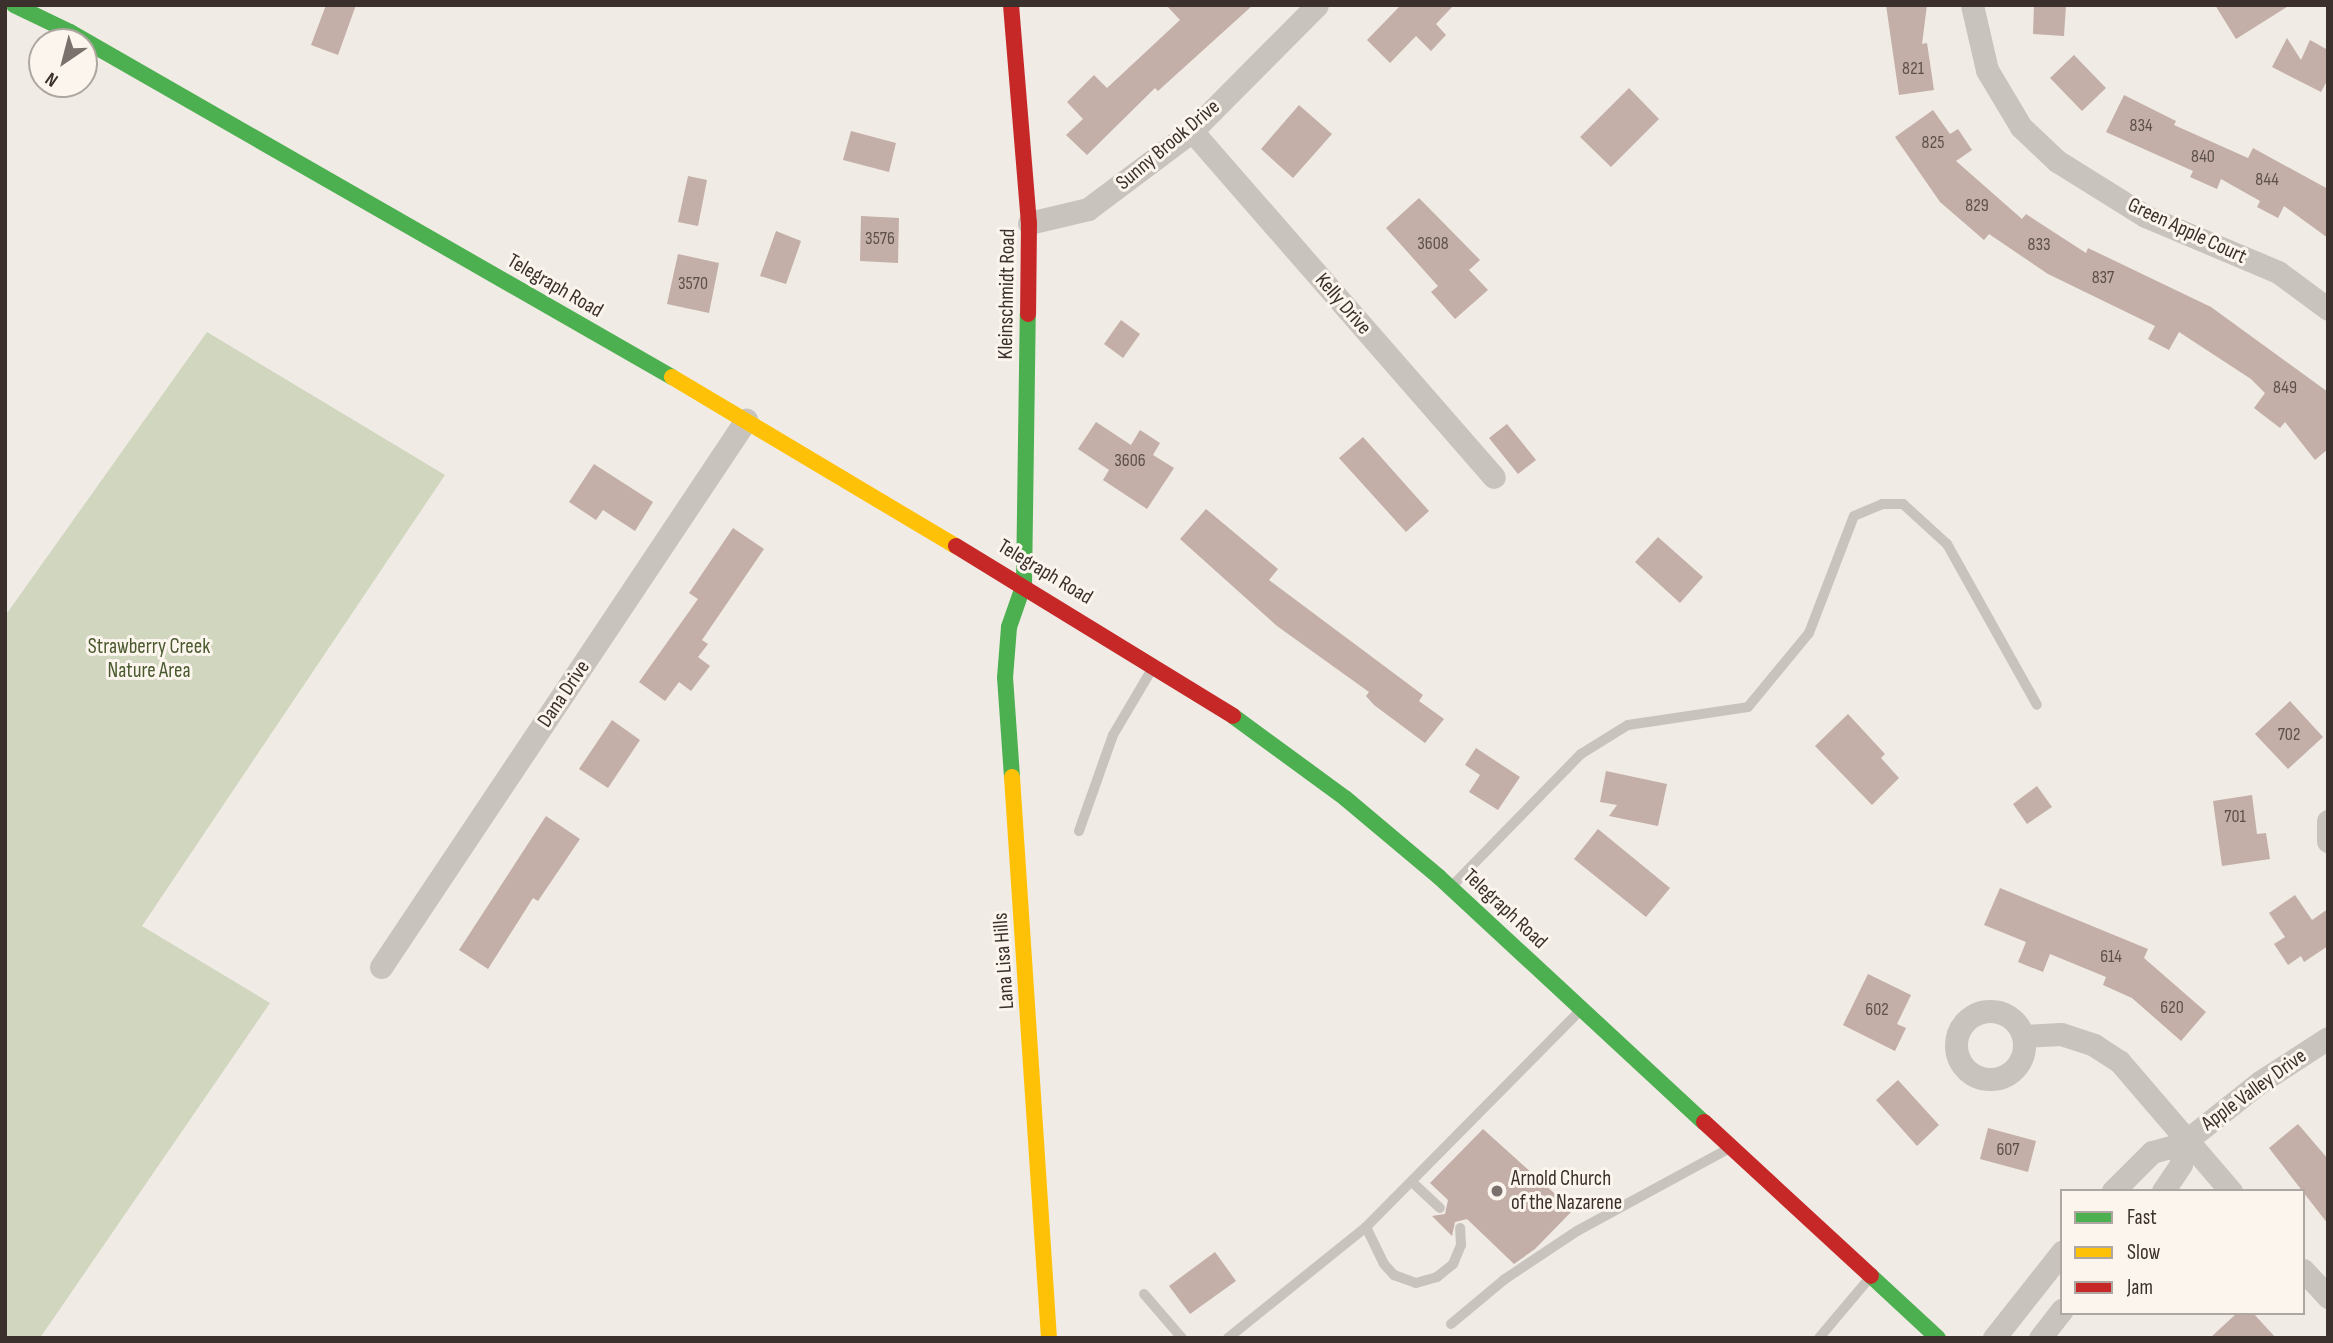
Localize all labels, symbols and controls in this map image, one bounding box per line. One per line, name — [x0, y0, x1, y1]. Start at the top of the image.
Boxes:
north arrow — [28, 28, 98, 98]
house number: 821 — [1902, 58, 1924, 80]
text: N — [41, 67, 63, 91]
street label: Sunny Brook Drive — [1111, 94, 1225, 196]
house number: 834 — [2130, 115, 2152, 137]
house number: 825 — [1922, 132, 1944, 154]
house number: 840 — [2191, 146, 2215, 168]
house number: 844 — [2255, 169, 2279, 191]
street label: Green Apple Court — [2124, 193, 2250, 269]
house number: 829 — [1965, 195, 1989, 217]
house number: 3576 — [865, 228, 895, 250]
street label: Kleinschmidt Road — [993, 228, 1021, 360]
house number: 3608 — [1417, 233, 1449, 255]
house number: 833 — [2028, 234, 2050, 256]
street label: Telegraph Road — [503, 249, 607, 323]
house number: 837 — [2092, 267, 2114, 289]
street label: Kelly Drive — [1309, 268, 1377, 340]
house number: 3570 — [678, 273, 708, 295]
house number: 849 — [2273, 377, 2297, 399]
house number: 3606 — [1114, 450, 1146, 472]
street label: Telegraph Road — [993, 534, 1097, 610]
park label: Strawberry Creek Nature Area — [88, 634, 210, 684]
street label: Dana Drive — [532, 656, 596, 732]
house number: 702 — [2278, 724, 2300, 746]
house number: 701 — [2224, 806, 2246, 828]
street label: Telegraph Road — [1458, 864, 1552, 954]
street label: Lana Lisa Hills — [988, 912, 1020, 1010]
house number: 614 — [2100, 946, 2122, 968]
house number: 620 — [2160, 997, 2184, 1019]
house number: 602 — [1865, 999, 1889, 1021]
street label: Apple Valley Drive — [2197, 1043, 2311, 1137]
house number: 607 — [1996, 1139, 2020, 1161]
place label: Arnold Church of the Nazarene — [1511, 1166, 1622, 1216]
marker: Arnold Church of the Nazarene — [1489, 1183, 1505, 1199]
legend — [2060, 1189, 2305, 1315]
text: Fast — [2127, 1205, 2157, 1230]
text: Slow — [2127, 1240, 2160, 1265]
text: Jam — [2127, 1275, 2153, 1300]

